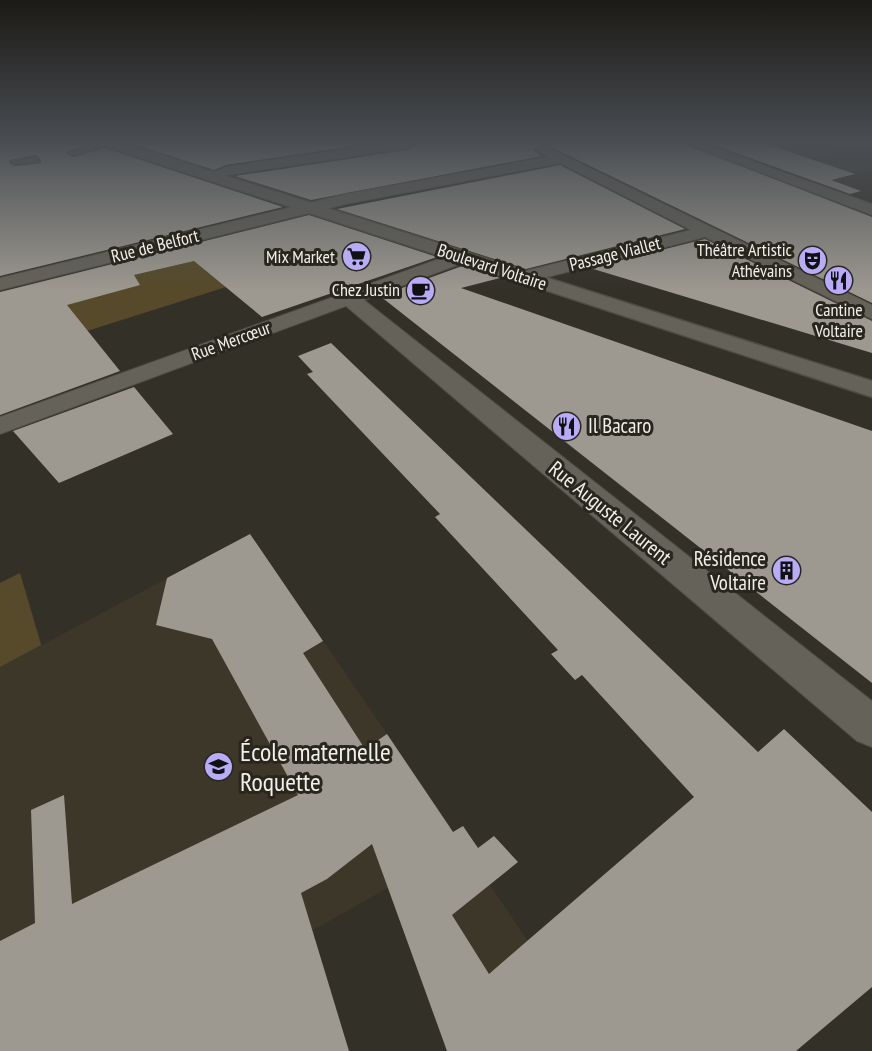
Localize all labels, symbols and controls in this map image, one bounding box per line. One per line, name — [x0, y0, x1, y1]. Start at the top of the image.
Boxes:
street label: Rue de Belfort — [109, 224, 201, 267]
street label: Passage Viallet — [567, 231, 663, 276]
street label: Boulevard Voltaire — [435, 238, 550, 295]
place label: Théâtre Artistic Athévains — [697, 238, 793, 282]
supermarket icon: Mix Market — [340, 241, 372, 273]
theatre icon: Théâtre Artistic Athévains — [797, 244, 829, 276]
place label: Mix Market — [266, 245, 335, 268]
restaurant icon: Cantine Voltaire — [823, 265, 855, 297]
cafe icon: Chez Justin — [405, 274, 437, 306]
place label: Chez Justin — [332, 278, 400, 301]
place label: Cantine Voltaire — [814, 298, 863, 342]
street label: Rue Mercœur — [188, 316, 274, 366]
restaurant icon: Il Bacaro — [551, 410, 583, 442]
place label: Il Bacaro — [588, 412, 651, 439]
street label: Rue Auguste Laurent — [543, 455, 677, 570]
place label: Résidence Voltaire — [694, 545, 766, 596]
building icon: Résidence Voltaire — [771, 555, 803, 587]
place label: École maternelle Roquette — [240, 735, 391, 798]
school or university icon: École maternelle Roquette — [203, 751, 235, 783]

